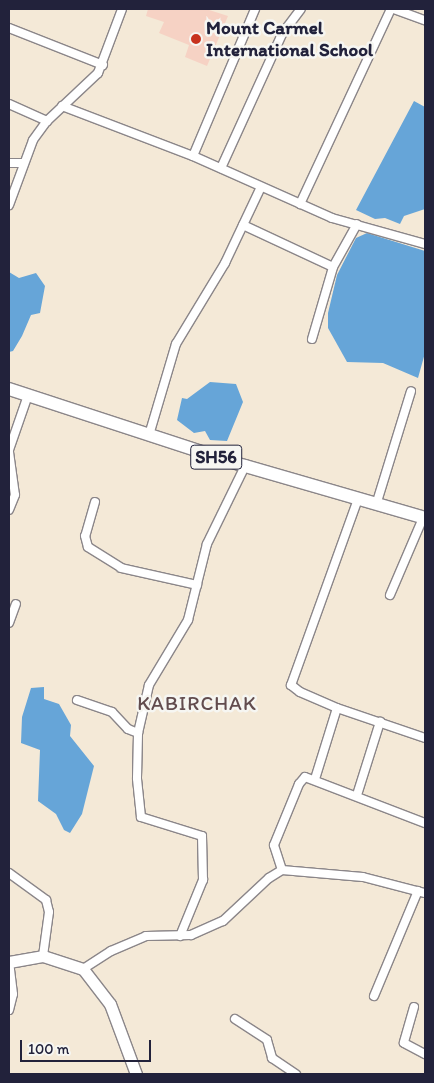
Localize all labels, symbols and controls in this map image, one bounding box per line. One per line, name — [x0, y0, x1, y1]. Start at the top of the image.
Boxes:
place label: Mount Carmel International School — [206, 17, 373, 61]
marker: Mount Carmel International School — [190, 33, 202, 45]
road number: SH56 — [190, 442, 242, 472]
district label: KABIRCHAK — [137, 691, 257, 715]
scale bar — [22, 1030, 154, 1062]
text: 100 m — [28, 1040, 69, 1058]

